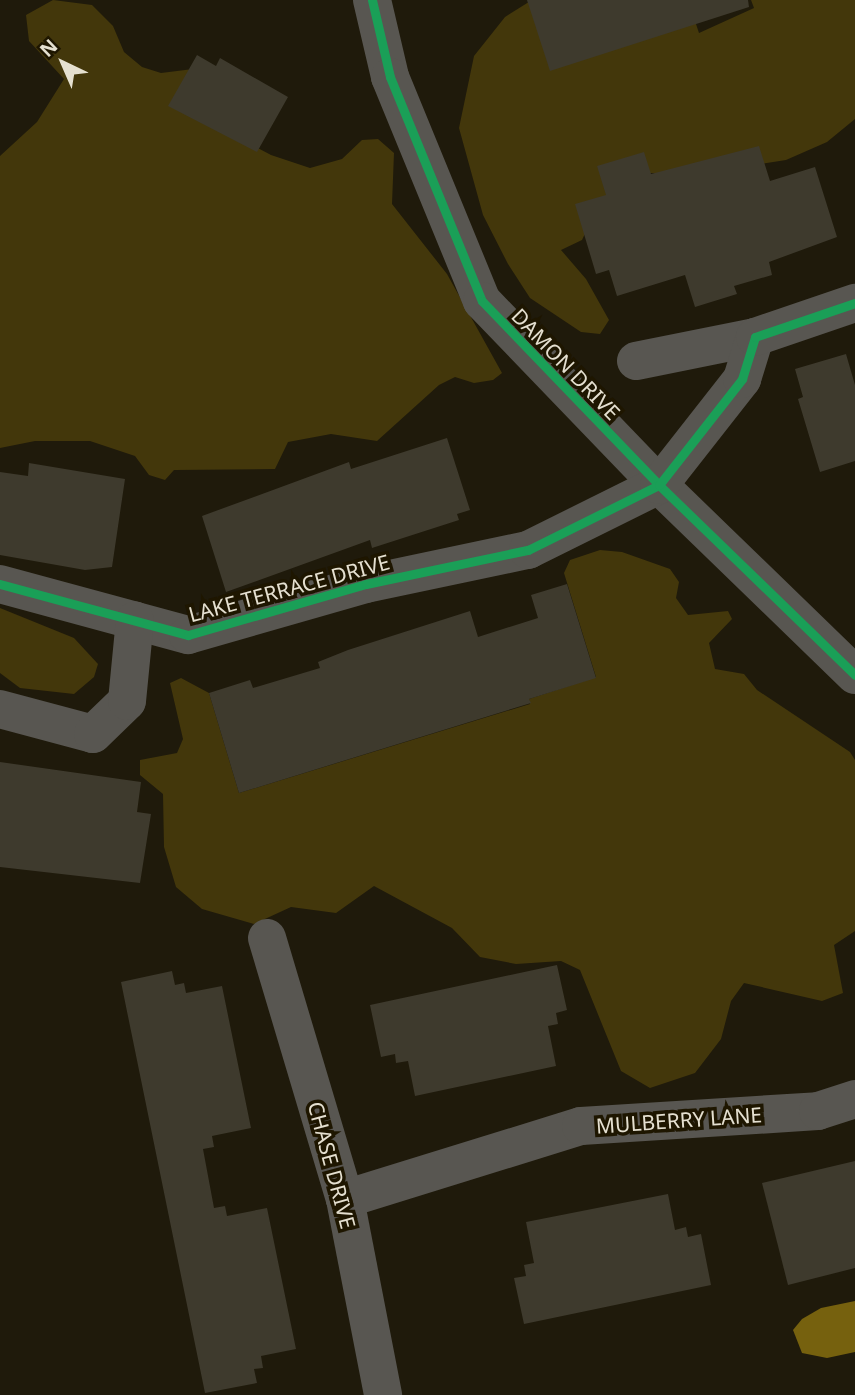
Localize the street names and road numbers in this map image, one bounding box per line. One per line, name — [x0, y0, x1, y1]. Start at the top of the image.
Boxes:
street label: DAMON DRIVE — [507, 303, 625, 425]
street label: LAKE TERRACE DRIVE — [186, 549, 392, 627]
street label: CHASE DRIVE — [303, 1099, 361, 1231]
street label: MULBERRY LANE — [595, 1102, 763, 1138]

